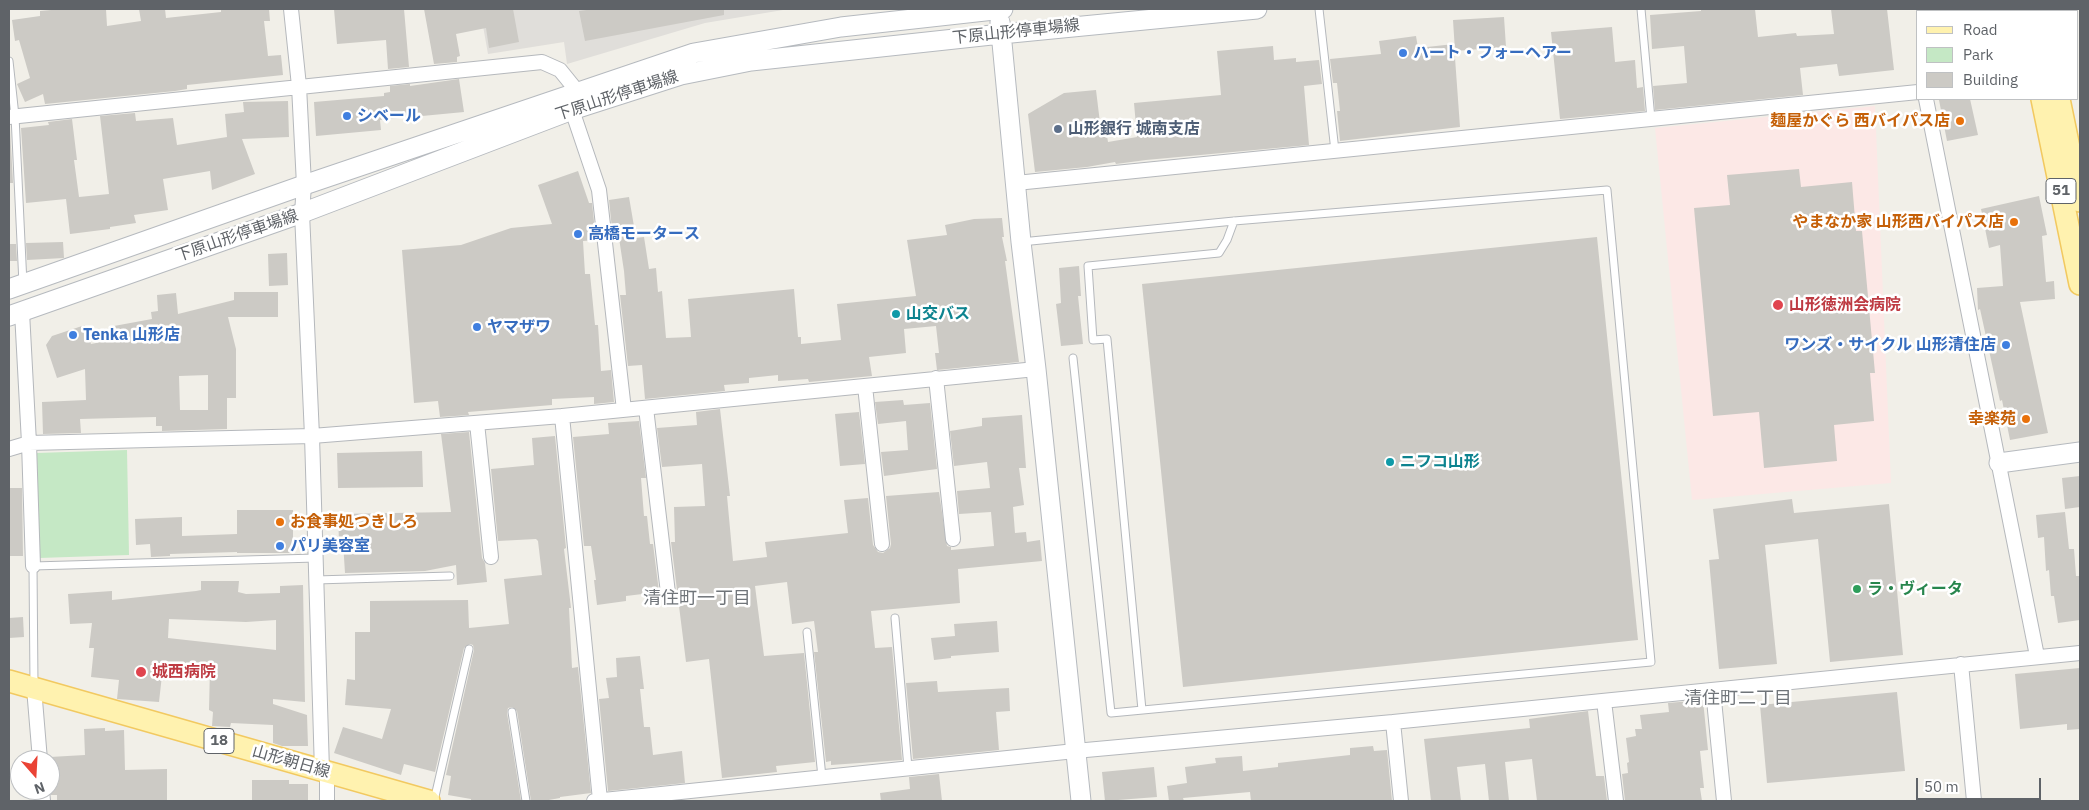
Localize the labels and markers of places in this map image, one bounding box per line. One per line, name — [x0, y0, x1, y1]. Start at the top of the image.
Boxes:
place label: ハート・フォーヘアー — [1413, 43, 1572, 63]
marker: ハート・フォーヘアー — [1397, 47, 1409, 59]
place label: シベール — [357, 106, 421, 126]
marker: シベール — [341, 110, 353, 122]
place label: 麺屋かぐら 西バイパス店 — [1770, 111, 1950, 131]
marker: 麺屋かぐら 西バイパス店 — [1954, 115, 1966, 127]
place label: 山形銀行 城南支店 — [1068, 119, 1200, 139]
marker: 山形銀行 城南支店 — [1052, 123, 1064, 135]
place label: やまなか家 山形西バイパス店 — [1792, 212, 2004, 232]
marker: やまなか家 山形西バイパス店 — [2008, 216, 2020, 228]
place label: 高橋モータース — [588, 224, 700, 244]
marker: 高橋モータース — [572, 228, 584, 240]
place label: 山形徳洲会病院 — [1789, 295, 1901, 315]
marker: 山形徳洲会病院 — [1771, 298, 1785, 312]
place label: 山交バス — [906, 304, 970, 324]
marker: 山交バス — [890, 308, 902, 320]
place label: ヤマザワ — [487, 317, 551, 337]
marker: ヤマザワ — [471, 321, 483, 333]
place label: Tenka 山形店 — [83, 325, 180, 345]
marker: Tenka 山形店 — [67, 329, 79, 341]
place label: ワンズ・サイクル 山形清住店 — [1784, 335, 1996, 355]
marker: ワンズ・サイクル 山形清住店 — [2000, 339, 2012, 351]
place label: 幸楽苑 — [1968, 409, 2016, 429]
marker: 幸楽苑 — [2020, 413, 2032, 425]
place label: ニフコ山形 — [1400, 452, 1480, 472]
marker: ニフコ山形 — [1384, 456, 1396, 468]
place label: お食事処つきしろ — [290, 512, 418, 532]
marker: お食事処つきしろ — [274, 516, 286, 528]
place label: パリ美容室 — [290, 536, 370, 556]
marker: パリ美容室 — [274, 540, 286, 552]
place label: ラ・ヴィータ — [1867, 579, 1963, 599]
marker: ラ・ヴィータ — [1851, 583, 1863, 595]
place label: 城西病院 — [152, 662, 216, 682]
marker: 城西病院 — [134, 665, 148, 679]

